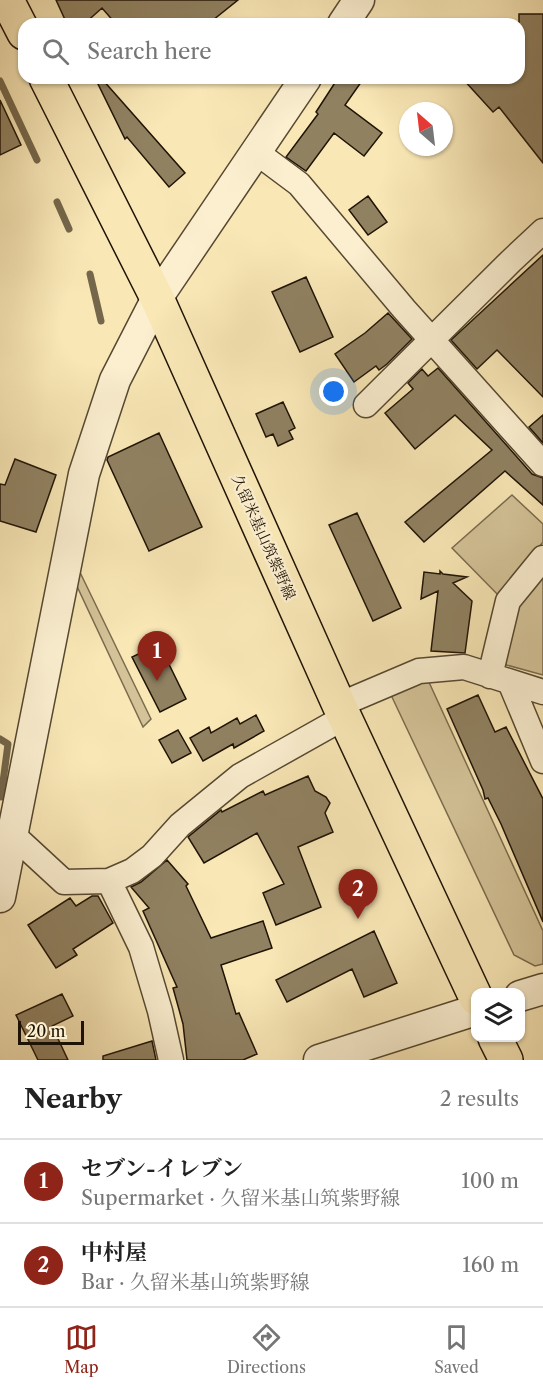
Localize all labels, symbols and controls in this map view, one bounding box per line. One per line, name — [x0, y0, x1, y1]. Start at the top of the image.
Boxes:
search box — [18, 18, 525, 84]
icon: search — [39, 35, 72, 68]
text: Search here — [87, 38, 212, 65]
north arrow — [399, 102, 453, 156]
your location — [319, 377, 348, 406]
street label: 久留米基山筑紫野線 — [228, 471, 300, 603]
pin: 1 — [138, 632, 176, 681]
pin: 2 — [338, 870, 378, 919]
map controls — [471, 988, 525, 1042]
button: layers — [471, 988, 525, 1042]
scale bar — [18, 1018, 84, 1046]
text: 20 m — [27, 1021, 66, 1041]
text: Nearby — [24, 1083, 122, 1115]
text: 2 results — [440, 1087, 519, 1111]
text: セブン-イレブン — [81, 1155, 243, 1182]
text: 1 — [39, 1169, 48, 1193]
text: 100 m — [461, 1169, 519, 1193]
text: Supermarket · 久留米基山筑紫野線 — [81, 1186, 400, 1210]
text: 中村屋 — [81, 1239, 147, 1266]
text: 2 — [38, 1253, 49, 1277]
text: 160 m — [462, 1253, 519, 1277]
text: Bar · 久留米基山筑紫野線 — [81, 1270, 310, 1294]
tab: Map — [64, 1321, 99, 1377]
tab: Directions — [227, 1321, 306, 1377]
tab: Saved — [434, 1321, 479, 1377]

